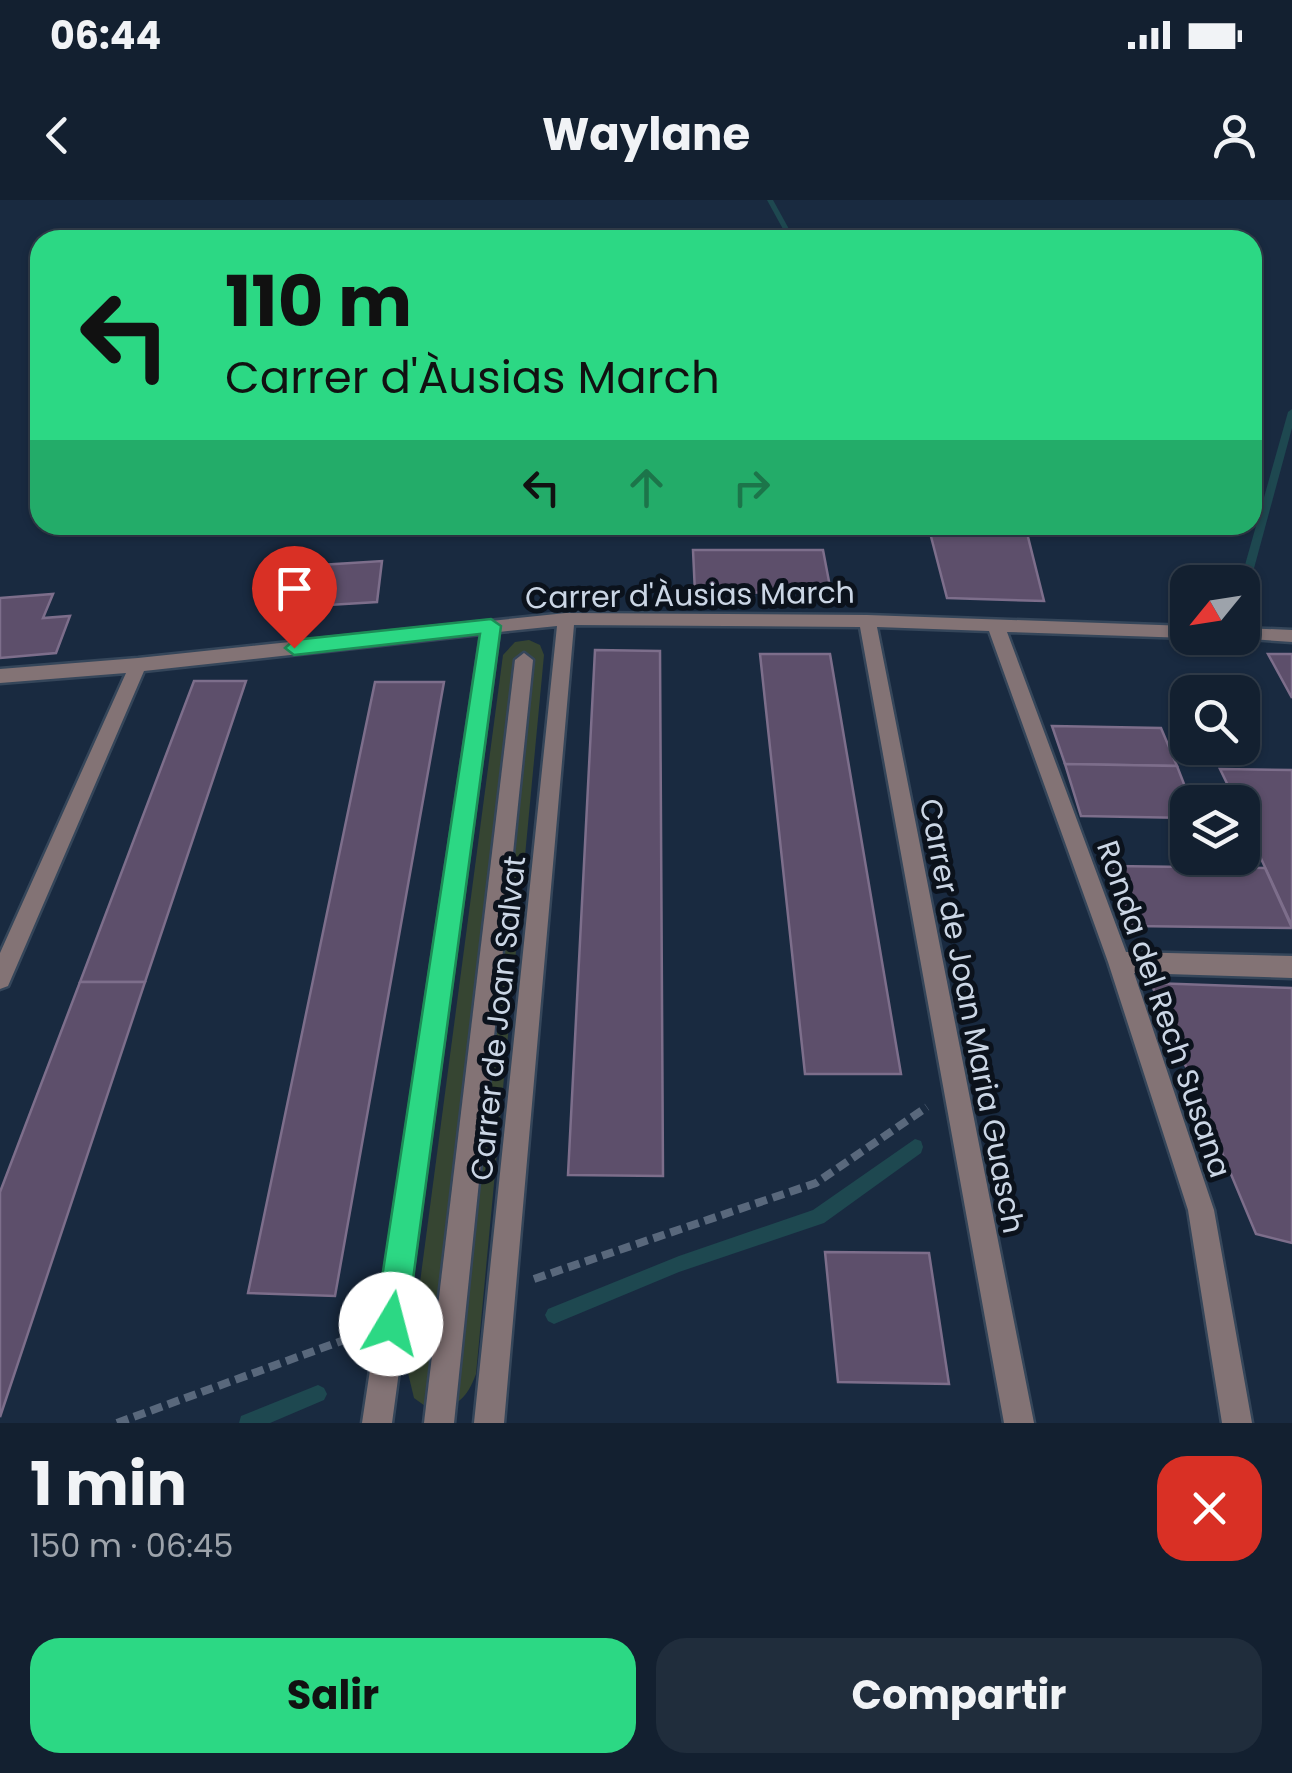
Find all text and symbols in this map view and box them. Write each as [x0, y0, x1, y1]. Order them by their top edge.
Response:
text: 06:44 [50, 9, 161, 62]
text: Waylane [542, 103, 750, 166]
icon: back [30, 108, 85, 163]
icon: person [1207, 108, 1262, 163]
text: 110 m [225, 252, 412, 351]
icon: left [60, 270, 190, 400]
text: Carrer d'Àusias March [225, 346, 720, 409]
icon: left [514, 460, 569, 515]
icon: ahead [619, 460, 674, 515]
icon: right [724, 460, 779, 515]
pin [252, 546, 337, 649]
icon: arrive [267, 561, 322, 616]
north arrow [1170, 565, 1260, 655]
map controls [1170, 565, 1260, 875]
street label: Carrer d'Àusias March [525, 571, 855, 619]
button: search [1170, 675, 1260, 765]
button: layers [1170, 785, 1260, 875]
street label: Carrer de Joan Maria Guasch [909, 795, 1035, 1237]
street label: Ronda del Rech Susana [1086, 835, 1242, 1183]
street label: Carrer de Joan Salvat [460, 853, 536, 1183]
position arrow [339, 1272, 443, 1376]
text: 1 min [30, 1442, 187, 1526]
button: close [1157, 1456, 1262, 1561]
text: 150 m · 06:45 [30, 1523, 233, 1568]
button: Salir [30, 1638, 636, 1753]
button: Compartir [656, 1638, 1262, 1753]

